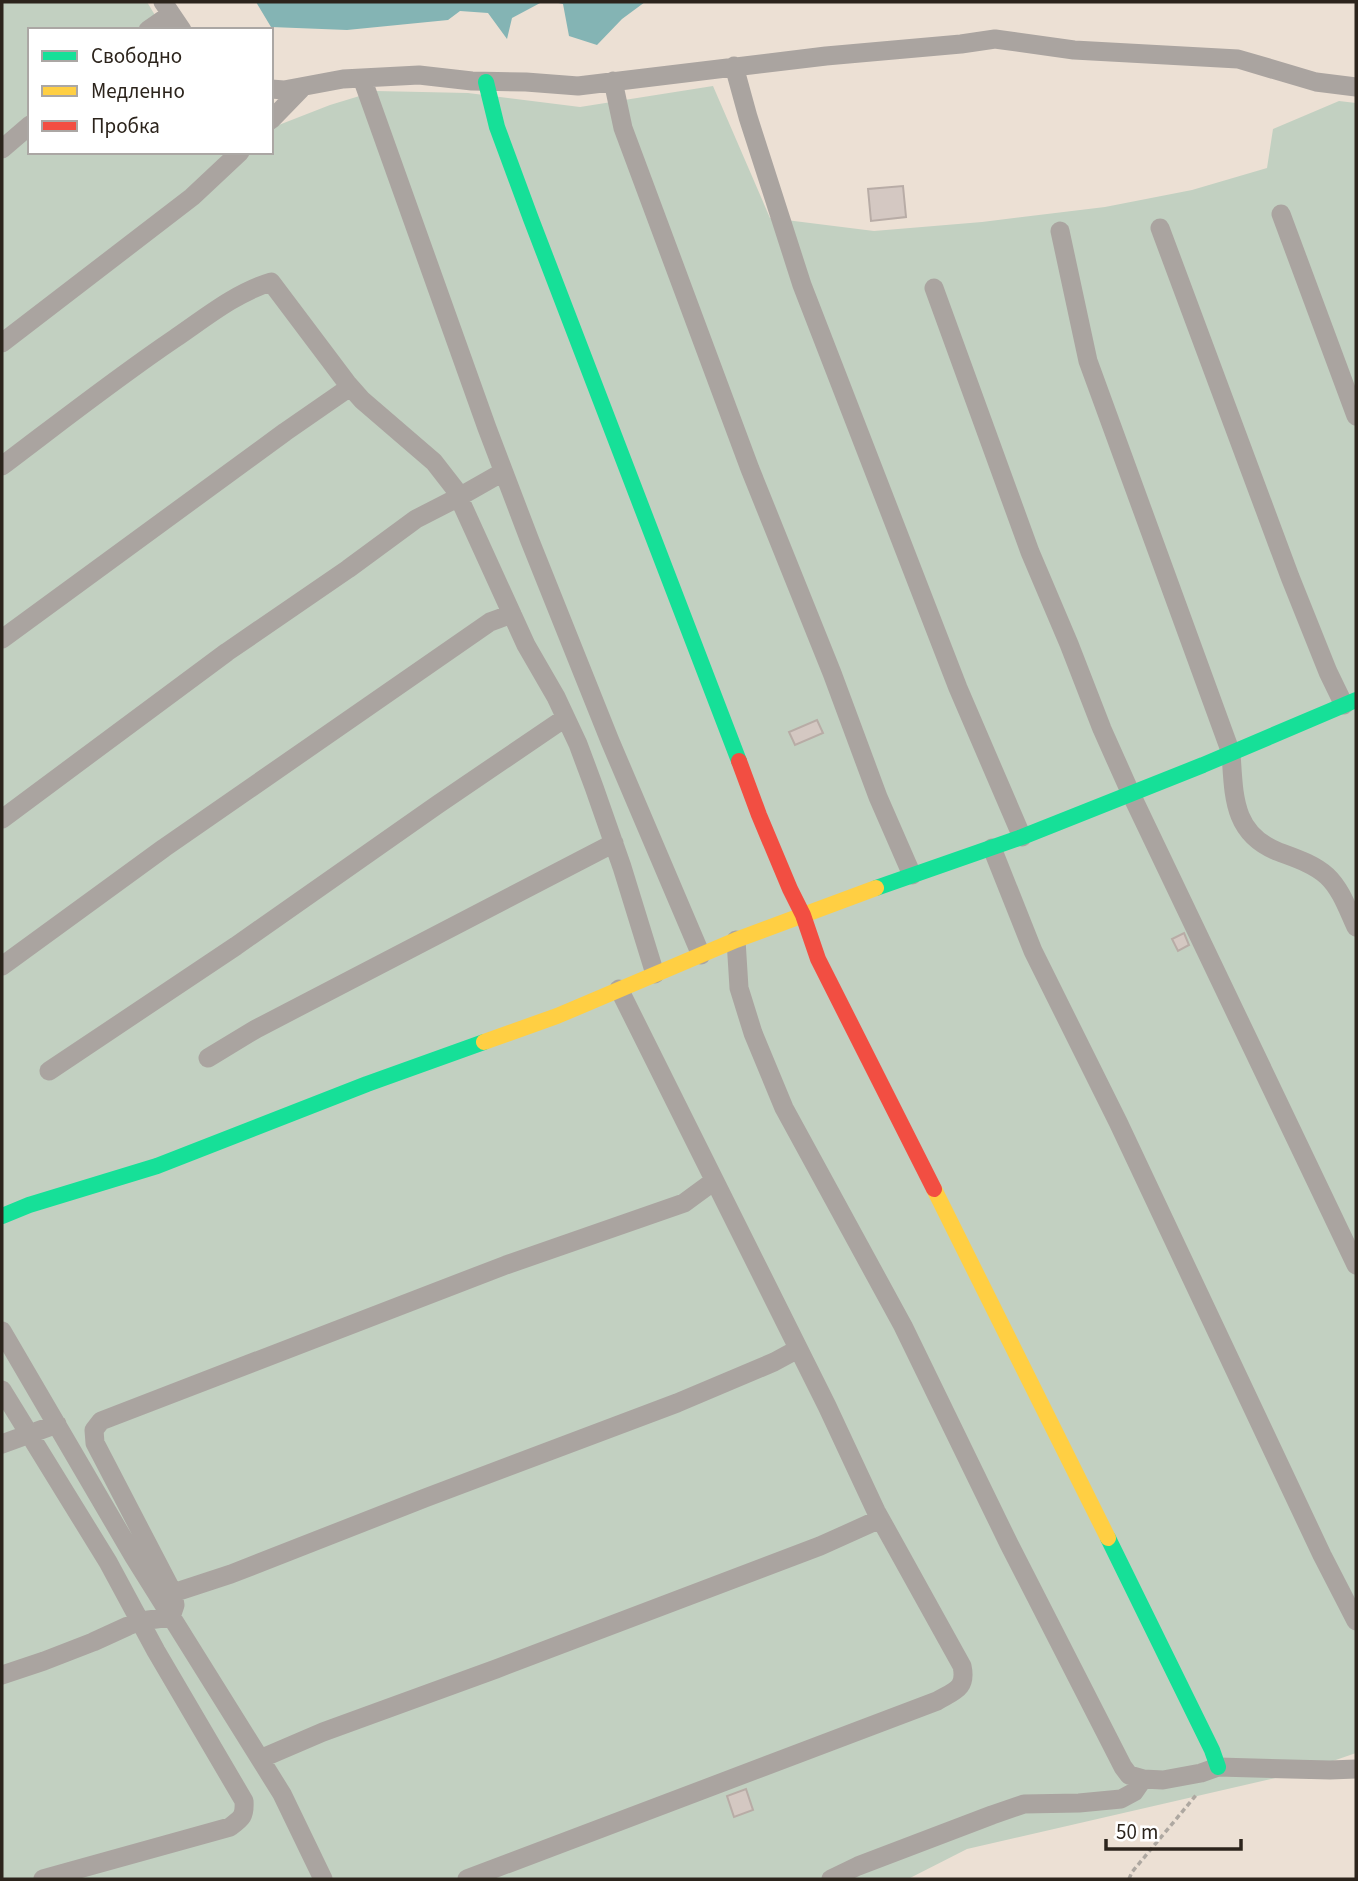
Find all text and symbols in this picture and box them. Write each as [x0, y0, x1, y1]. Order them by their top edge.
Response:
legend [28, 28, 273, 154]
text: Свободно [91, 41, 182, 71]
text: Медленно [91, 76, 185, 106]
text: Пробка [91, 111, 160, 141]
scale bar [1106, 1808, 1241, 1852]
text: 50 m [1116, 1817, 1158, 1847]

